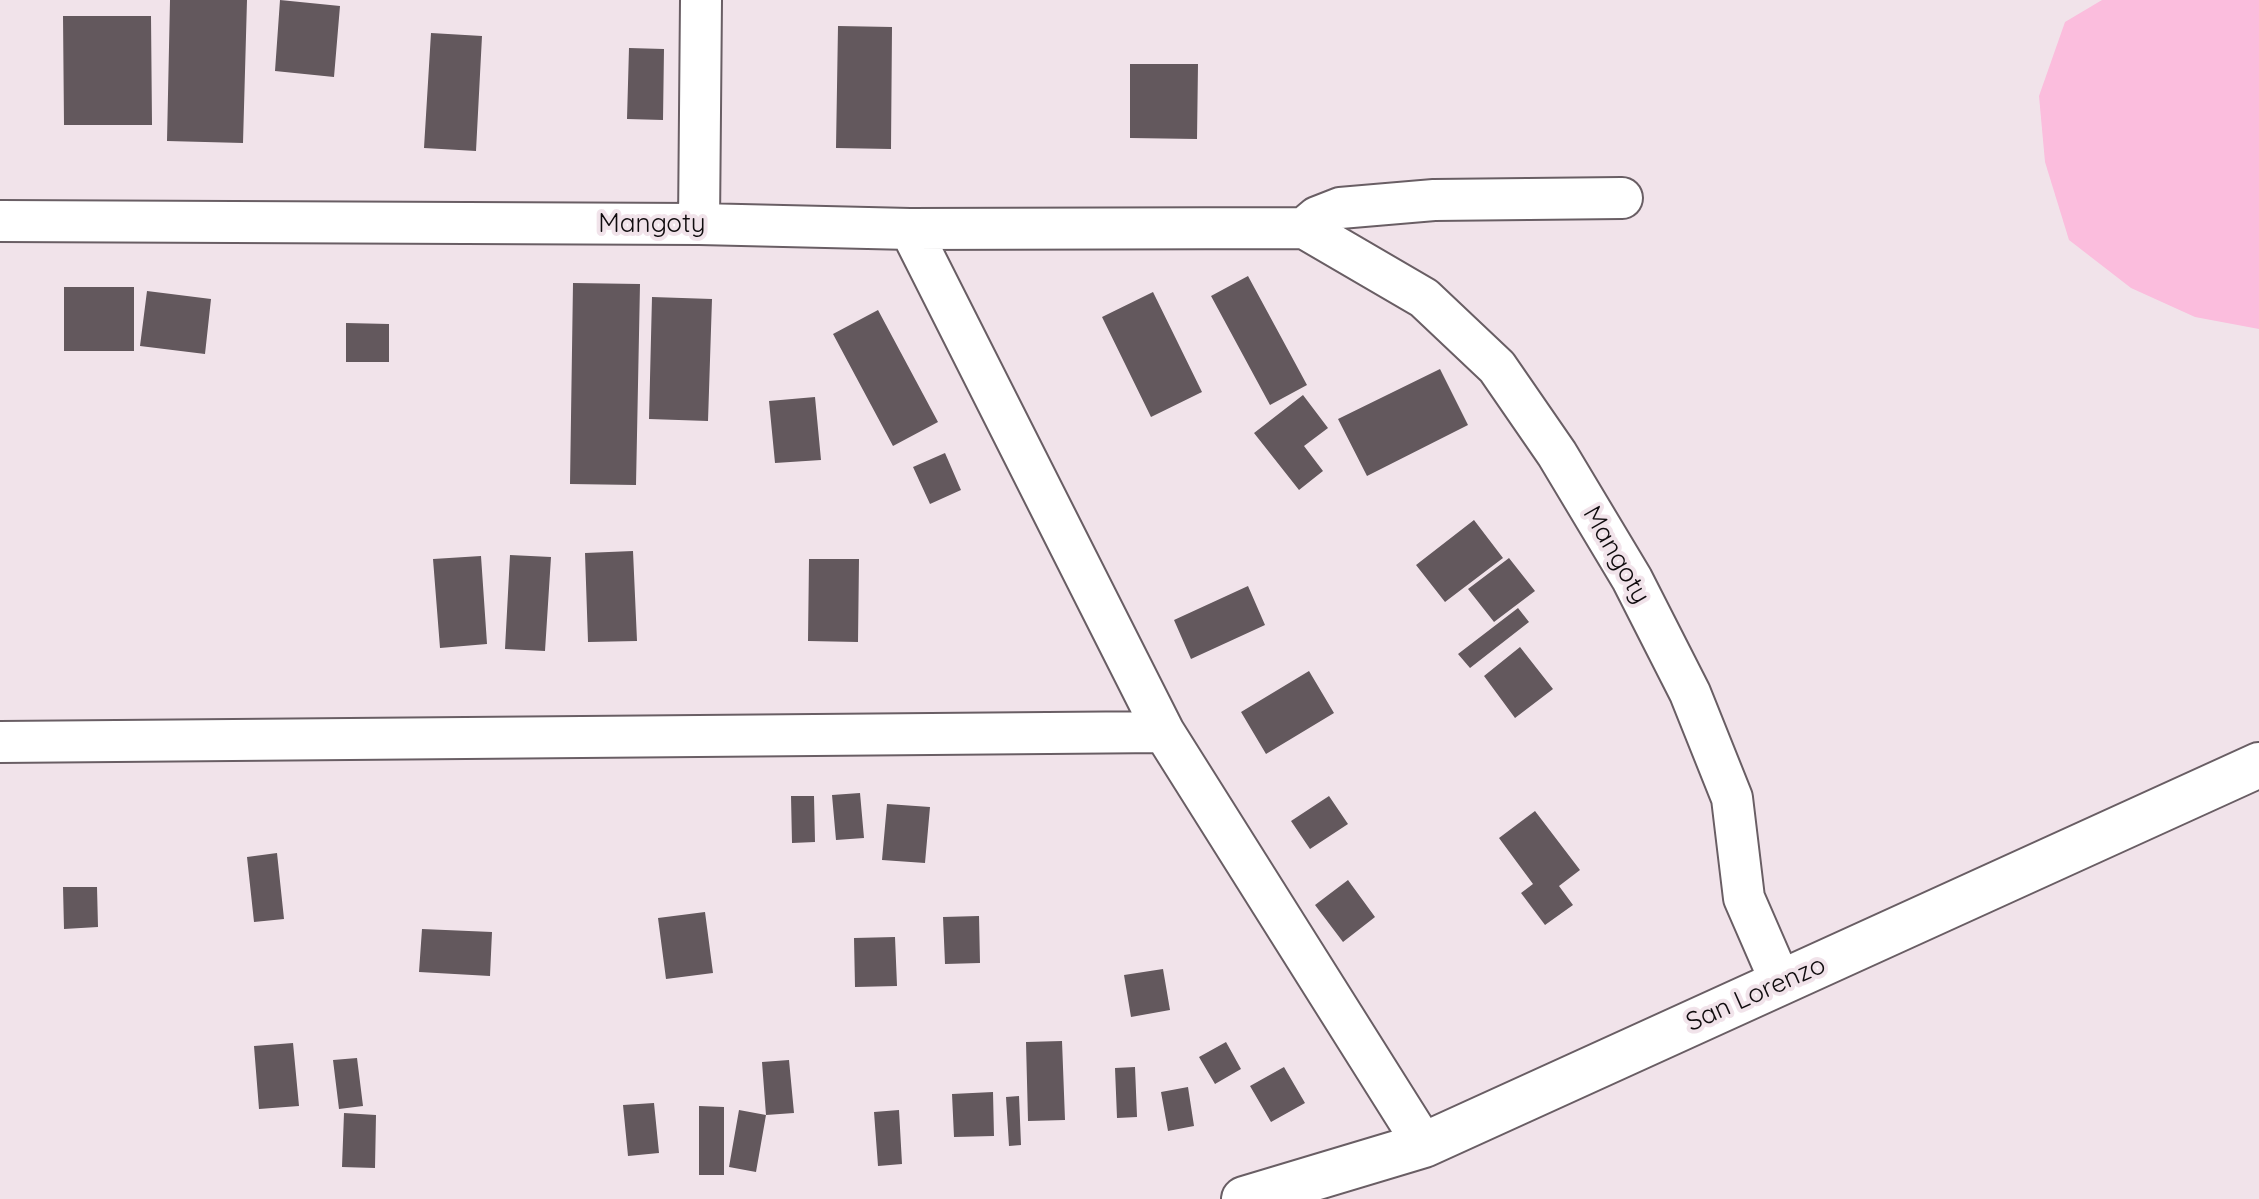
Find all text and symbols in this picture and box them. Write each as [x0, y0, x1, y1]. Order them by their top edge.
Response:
street label: Mangoty [598, 208, 706, 240]
street label: Mangoty [1576, 501, 1656, 609]
street label: San Lorenzo [1682, 949, 1830, 1039]

